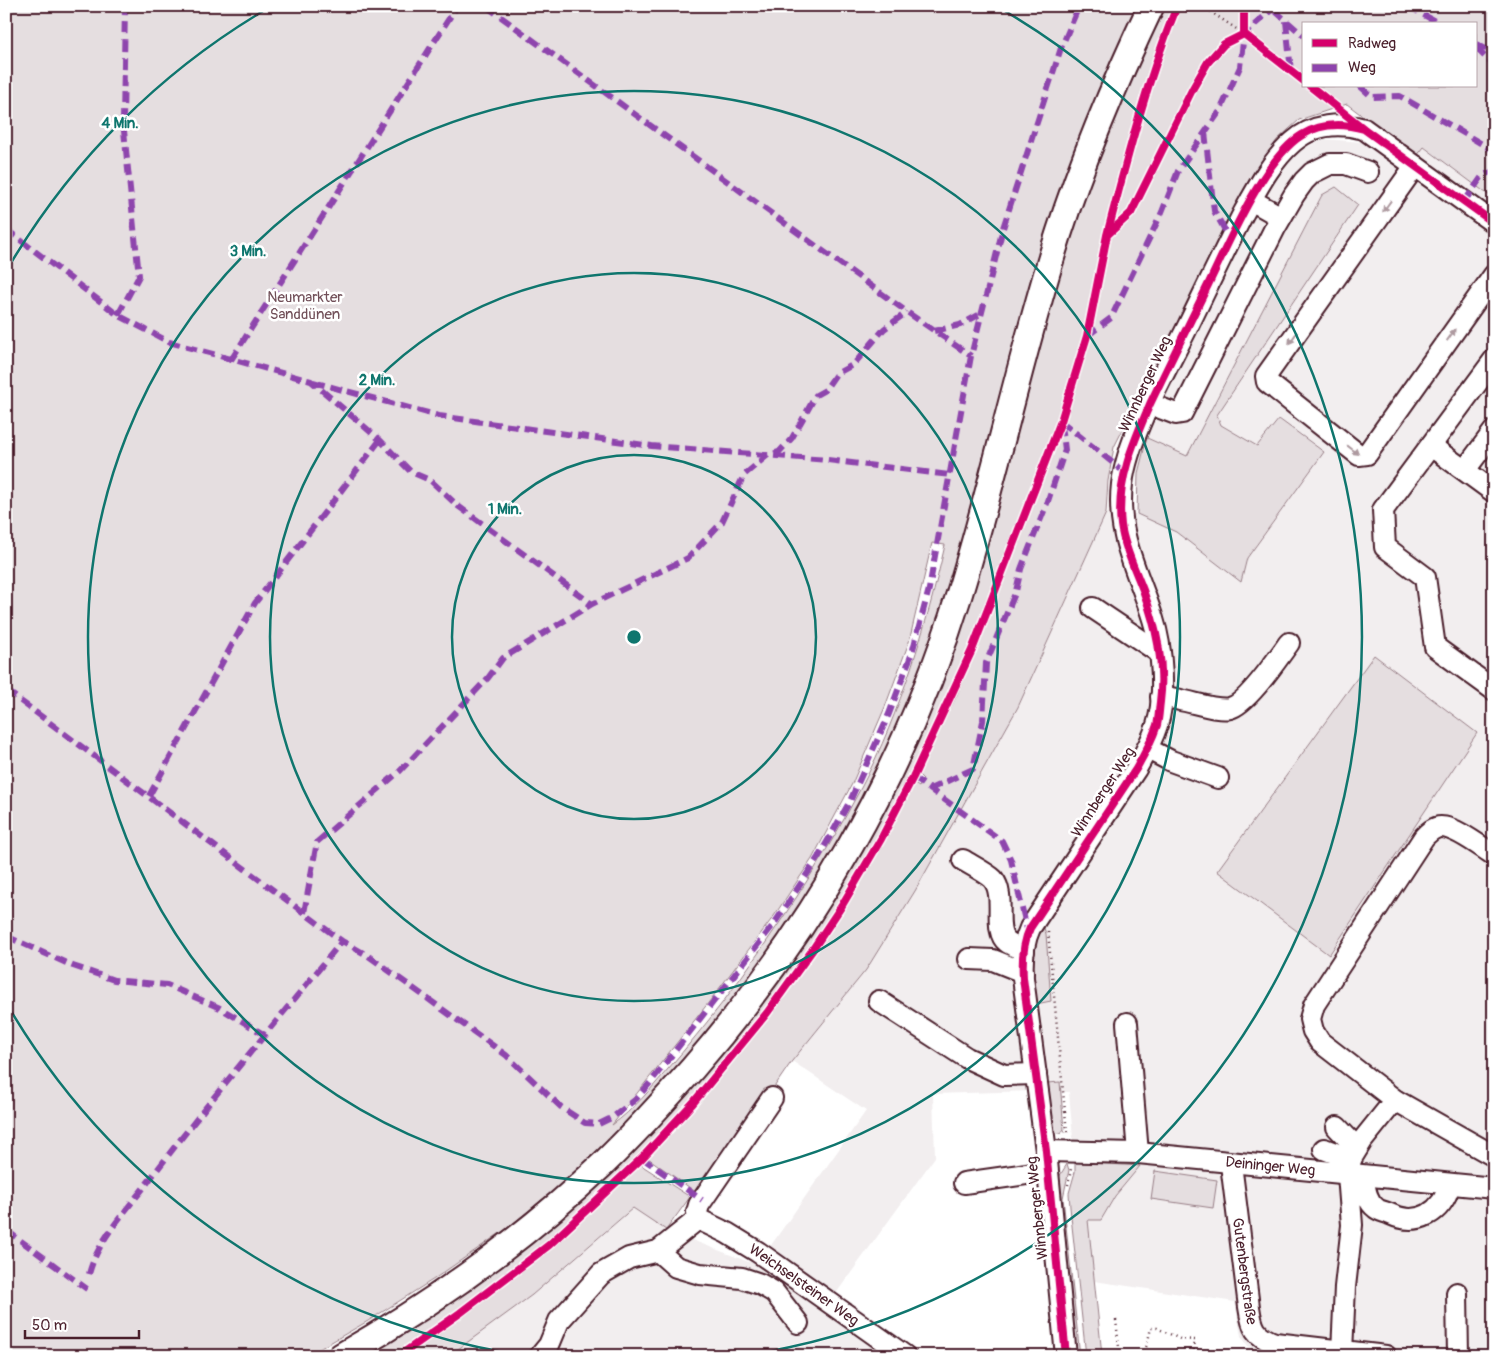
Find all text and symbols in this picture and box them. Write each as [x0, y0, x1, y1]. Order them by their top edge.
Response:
legend [1302, 22, 1478, 88]
text: Radweg [1348, 34, 1396, 53]
text: Weg [1348, 58, 1376, 77]
text: 4 Min. [101, 114, 139, 133]
one-way arrow [1382, 199, 1392, 213]
text: 3 Min. [230, 242, 266, 261]
park label: Neumarkter Sanddünen [267, 288, 343, 324]
one-way arrow [1446, 328, 1456, 342]
one-way arrow [1288, 332, 1298, 345]
street label: Winnberger Weg [1115, 333, 1176, 435]
text: 2 Min. [359, 371, 395, 390]
one-way arrow [1346, 445, 1360, 455]
text: 1 Min. [488, 500, 522, 519]
centre of rings [625, 628, 643, 646]
street label: Winnberger Weg [1067, 744, 1140, 841]
street label: Deininger Weg [1224, 1153, 1316, 1180]
street label: Winnberger Weg [1023, 1155, 1052, 1261]
street label: Gutenbergstraße [1228, 1217, 1261, 1327]
street label: Weichselsteiner Weg [745, 1240, 862, 1330]
scale bar [25, 1307, 139, 1339]
text: 50 m [32, 1316, 67, 1335]

